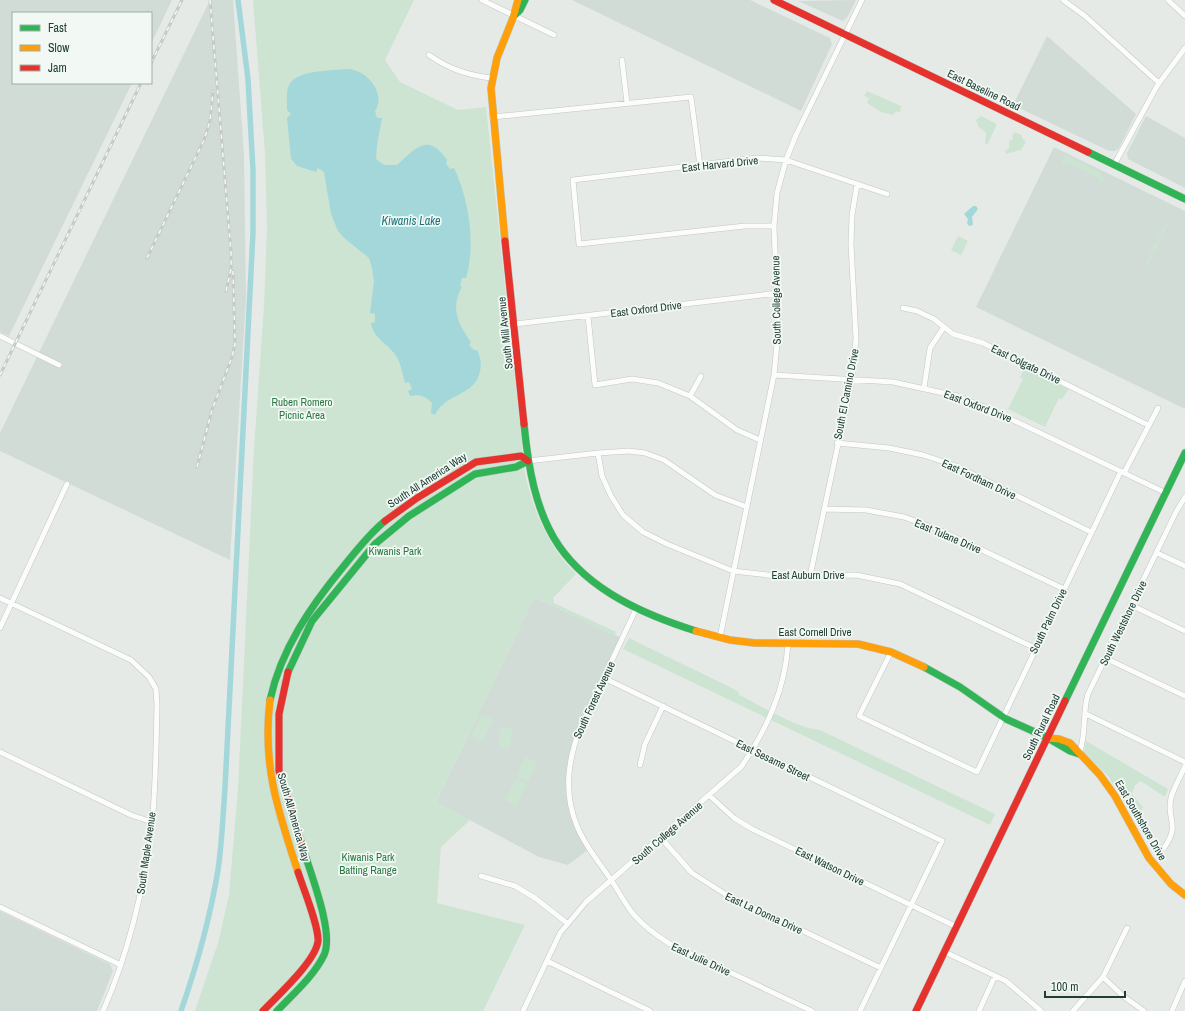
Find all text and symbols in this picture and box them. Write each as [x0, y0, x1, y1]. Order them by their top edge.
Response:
legend [12, 12, 152, 84]
text: Fast [48, 20, 67, 36]
text: Slow [48, 40, 70, 56]
text: Jam [48, 60, 67, 76]
street label: East Baseline Road [945, 66, 1023, 114]
street label: East Harvard Drive [681, 153, 759, 175]
water label: Kiwanis Lake [381, 213, 441, 229]
street label: South College Avenue [768, 255, 784, 345]
street label: South Mill Avenue [494, 296, 516, 370]
street label: East Oxford Drive [610, 298, 682, 320]
street label: East Colgate Drive [989, 341, 1063, 387]
street label: South El Camino Drive [830, 347, 862, 441]
street label: East Oxford Drive [942, 387, 1014, 425]
park label: Ruben Romero Picnic Area [271, 395, 333, 422]
street label: South All America Way [385, 449, 470, 511]
street label: East Fordham Drive [940, 456, 1018, 502]
street label: East Tulane Drive [912, 516, 984, 556]
park label: Kiwanis Park [368, 544, 422, 558]
street label: East Auburn Drive [771, 568, 845, 582]
street label: South Westshore Drive [1096, 578, 1150, 668]
street label: South Palm Drive [1026, 586, 1070, 656]
street label: East Cornell Drive [778, 625, 852, 639]
street label: South Forest Avenue [570, 659, 618, 741]
street label: South Rural Road [1019, 692, 1063, 762]
street label: East Sesame Street [734, 736, 813, 784]
street label: South All America Way [275, 771, 313, 863]
street label: East Southshore Drive [1112, 777, 1170, 863]
street label: South College Avenue [629, 798, 705, 868]
street label: South Maple Avenue [133, 811, 159, 895]
street label: East Watson Drive [793, 843, 867, 889]
park label: Kiwanis Park Batting Range [339, 850, 397, 877]
street label: East La Donna Drive [723, 889, 805, 937]
street label: East Julie Drive [669, 939, 733, 979]
scale bar [1045, 973, 1125, 999]
text: 100 m [1051, 979, 1078, 995]

